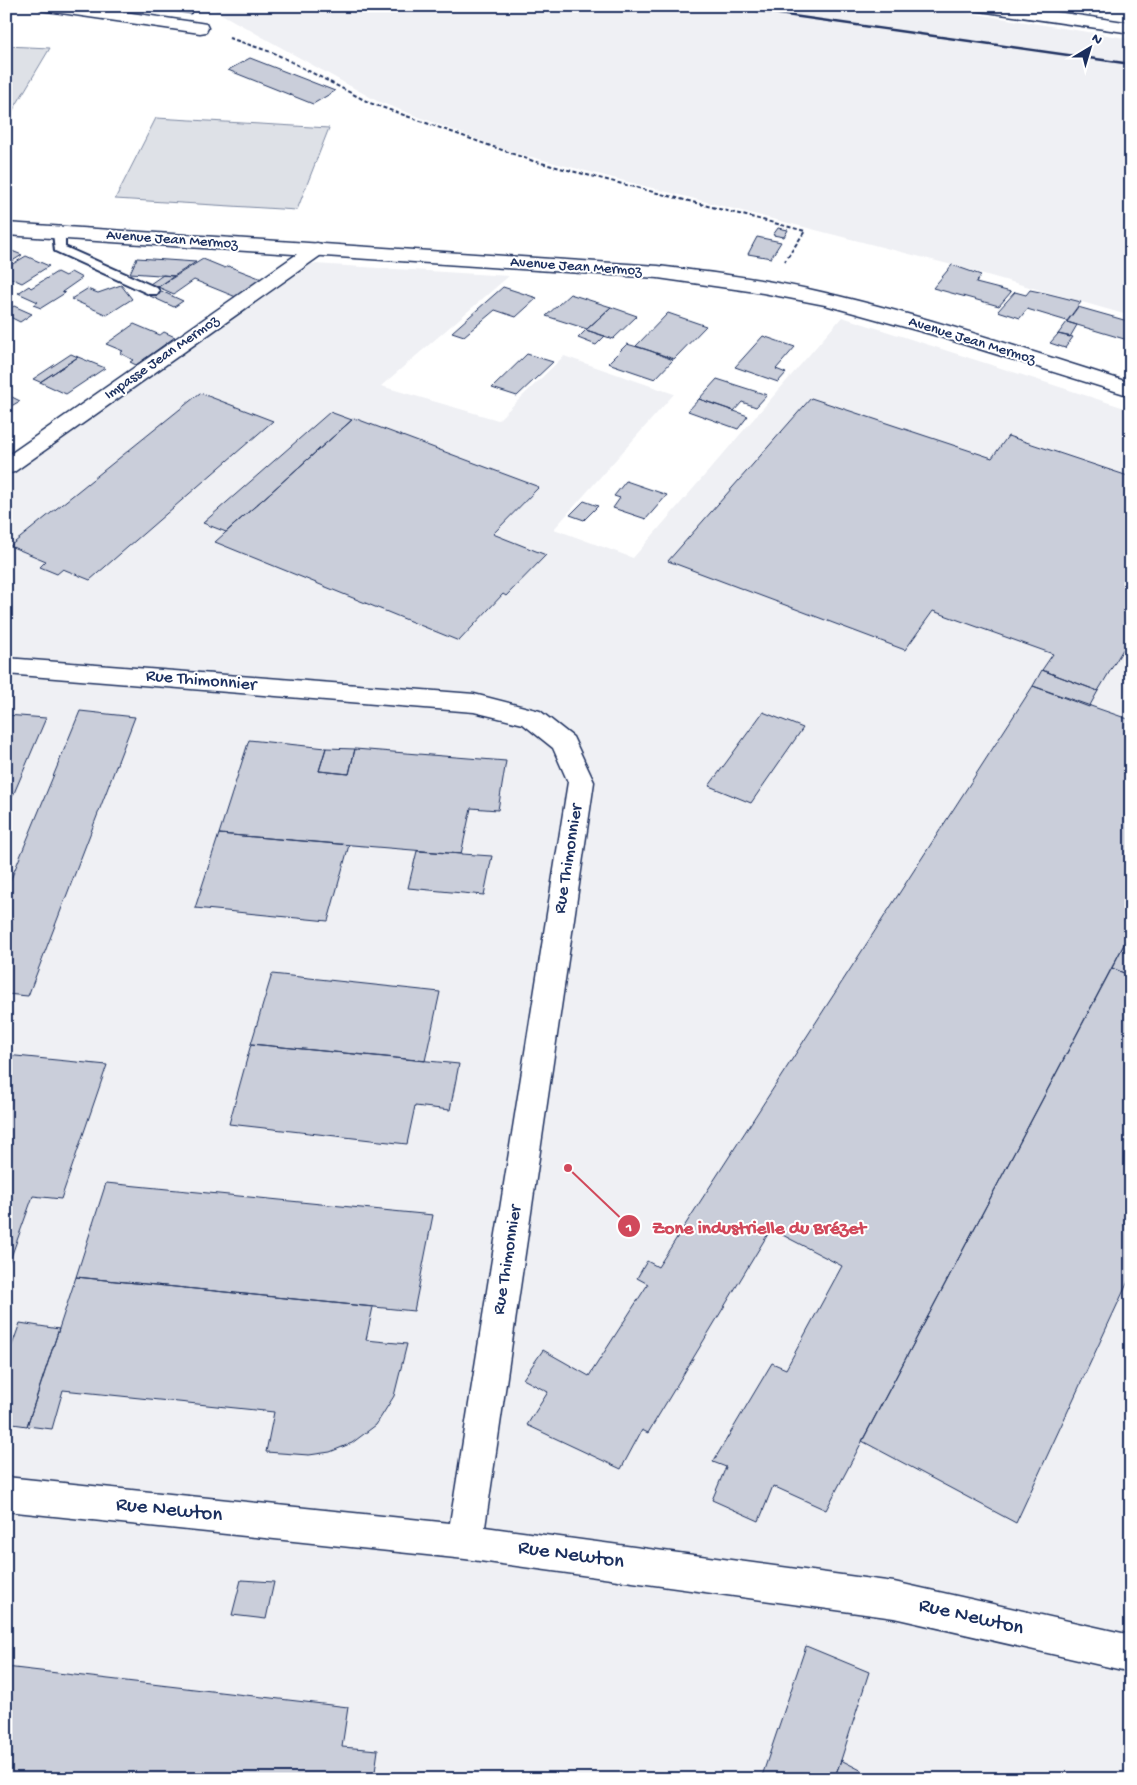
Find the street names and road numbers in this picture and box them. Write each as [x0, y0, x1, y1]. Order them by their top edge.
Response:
street label: Avenue Jean Mermoz [106, 226, 239, 254]
street label: Avenue Jean Mermoz [510, 253, 643, 281]
street label: Impasse Jean Mermoz [101, 312, 223, 404]
street label: Avenue Jean Mermoz [906, 313, 1038, 369]
street label: Rue Thimonnier [145, 666, 259, 696]
street label: Rue Thimonnier [550, 801, 588, 915]
street label: Rue Thimonnier [489, 1202, 527, 1316]
street label: Rue Newton [115, 1493, 223, 1529]
street label: Rue Newton [516, 1536, 626, 1576]
street label: Rue Newton [916, 1594, 1026, 1642]

